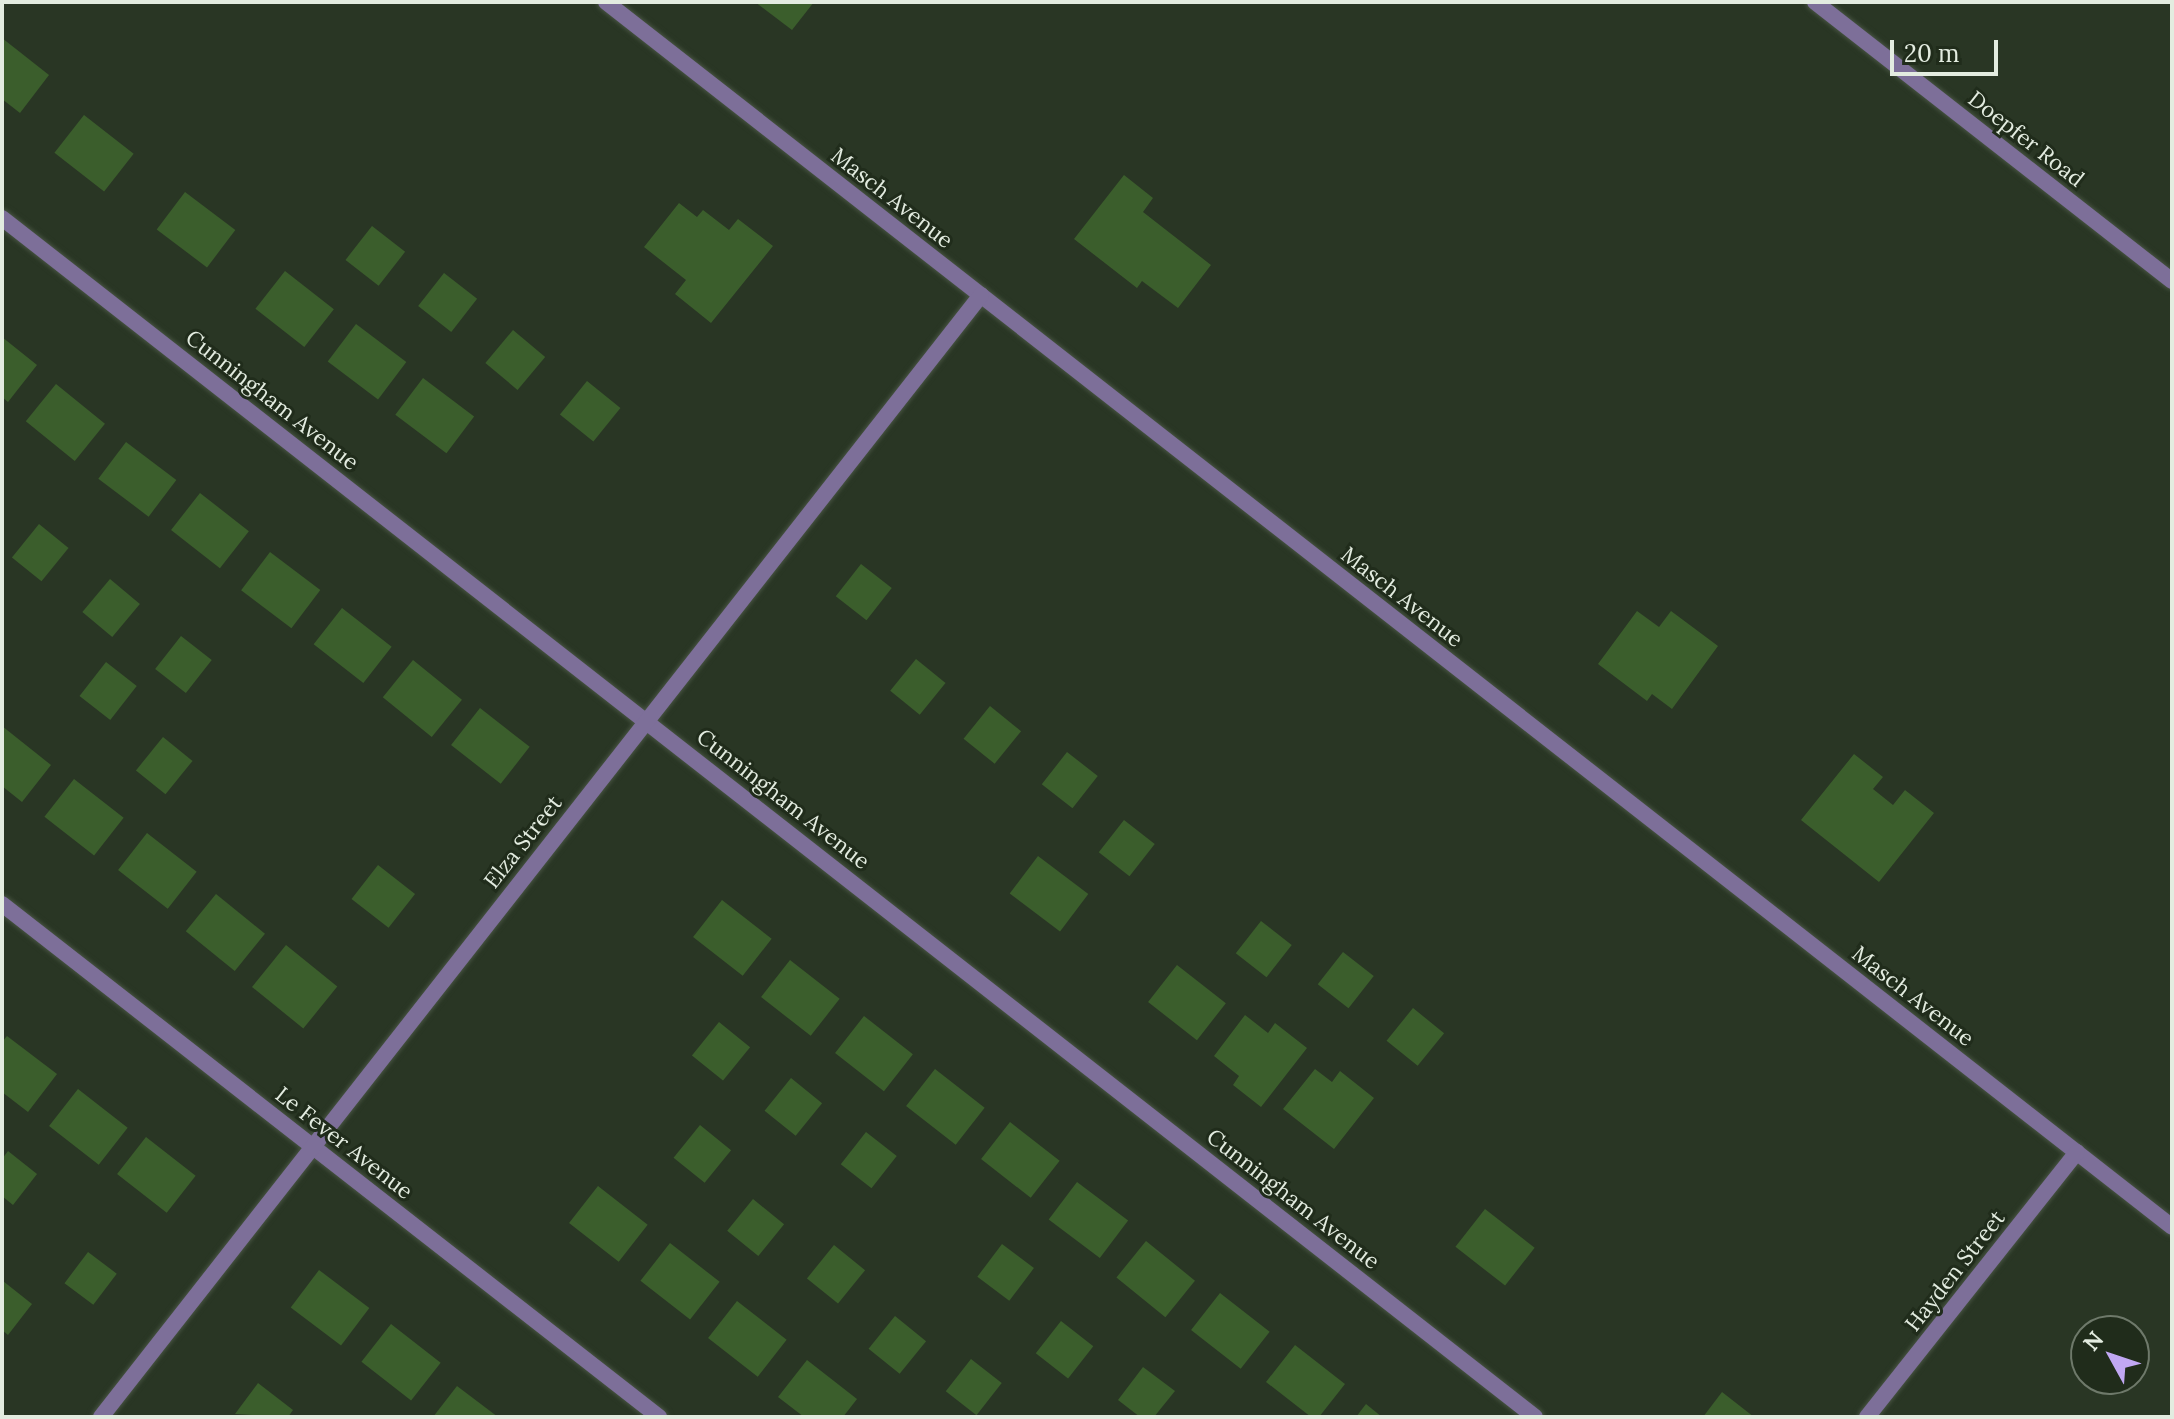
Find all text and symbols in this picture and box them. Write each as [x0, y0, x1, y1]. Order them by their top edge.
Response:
scale bar [1894, 24, 2002, 74]
text: 20 m [1904, 38, 1960, 69]
street label: Doepfer Road [1963, 86, 2089, 192]
street label: Masch Avenue [826, 142, 958, 254]
street label: Cunningham Avenue [180, 324, 364, 476]
street label: Masch Avenue [1336, 541, 1468, 653]
street label: Cunningham Avenue [691, 723, 875, 875]
street label: Elza Street [479, 790, 567, 894]
street label: Masch Avenue [1847, 940, 1979, 1052]
street label: Le Fever Avenue [270, 1081, 418, 1205]
street label: Cunningham Avenue [1201, 1123, 1385, 1275]
street label: Hayden Street [1900, 1205, 2010, 1337]
north arrow [2070, 1315, 2150, 1395]
text: N [2077, 1325, 2109, 1356]

